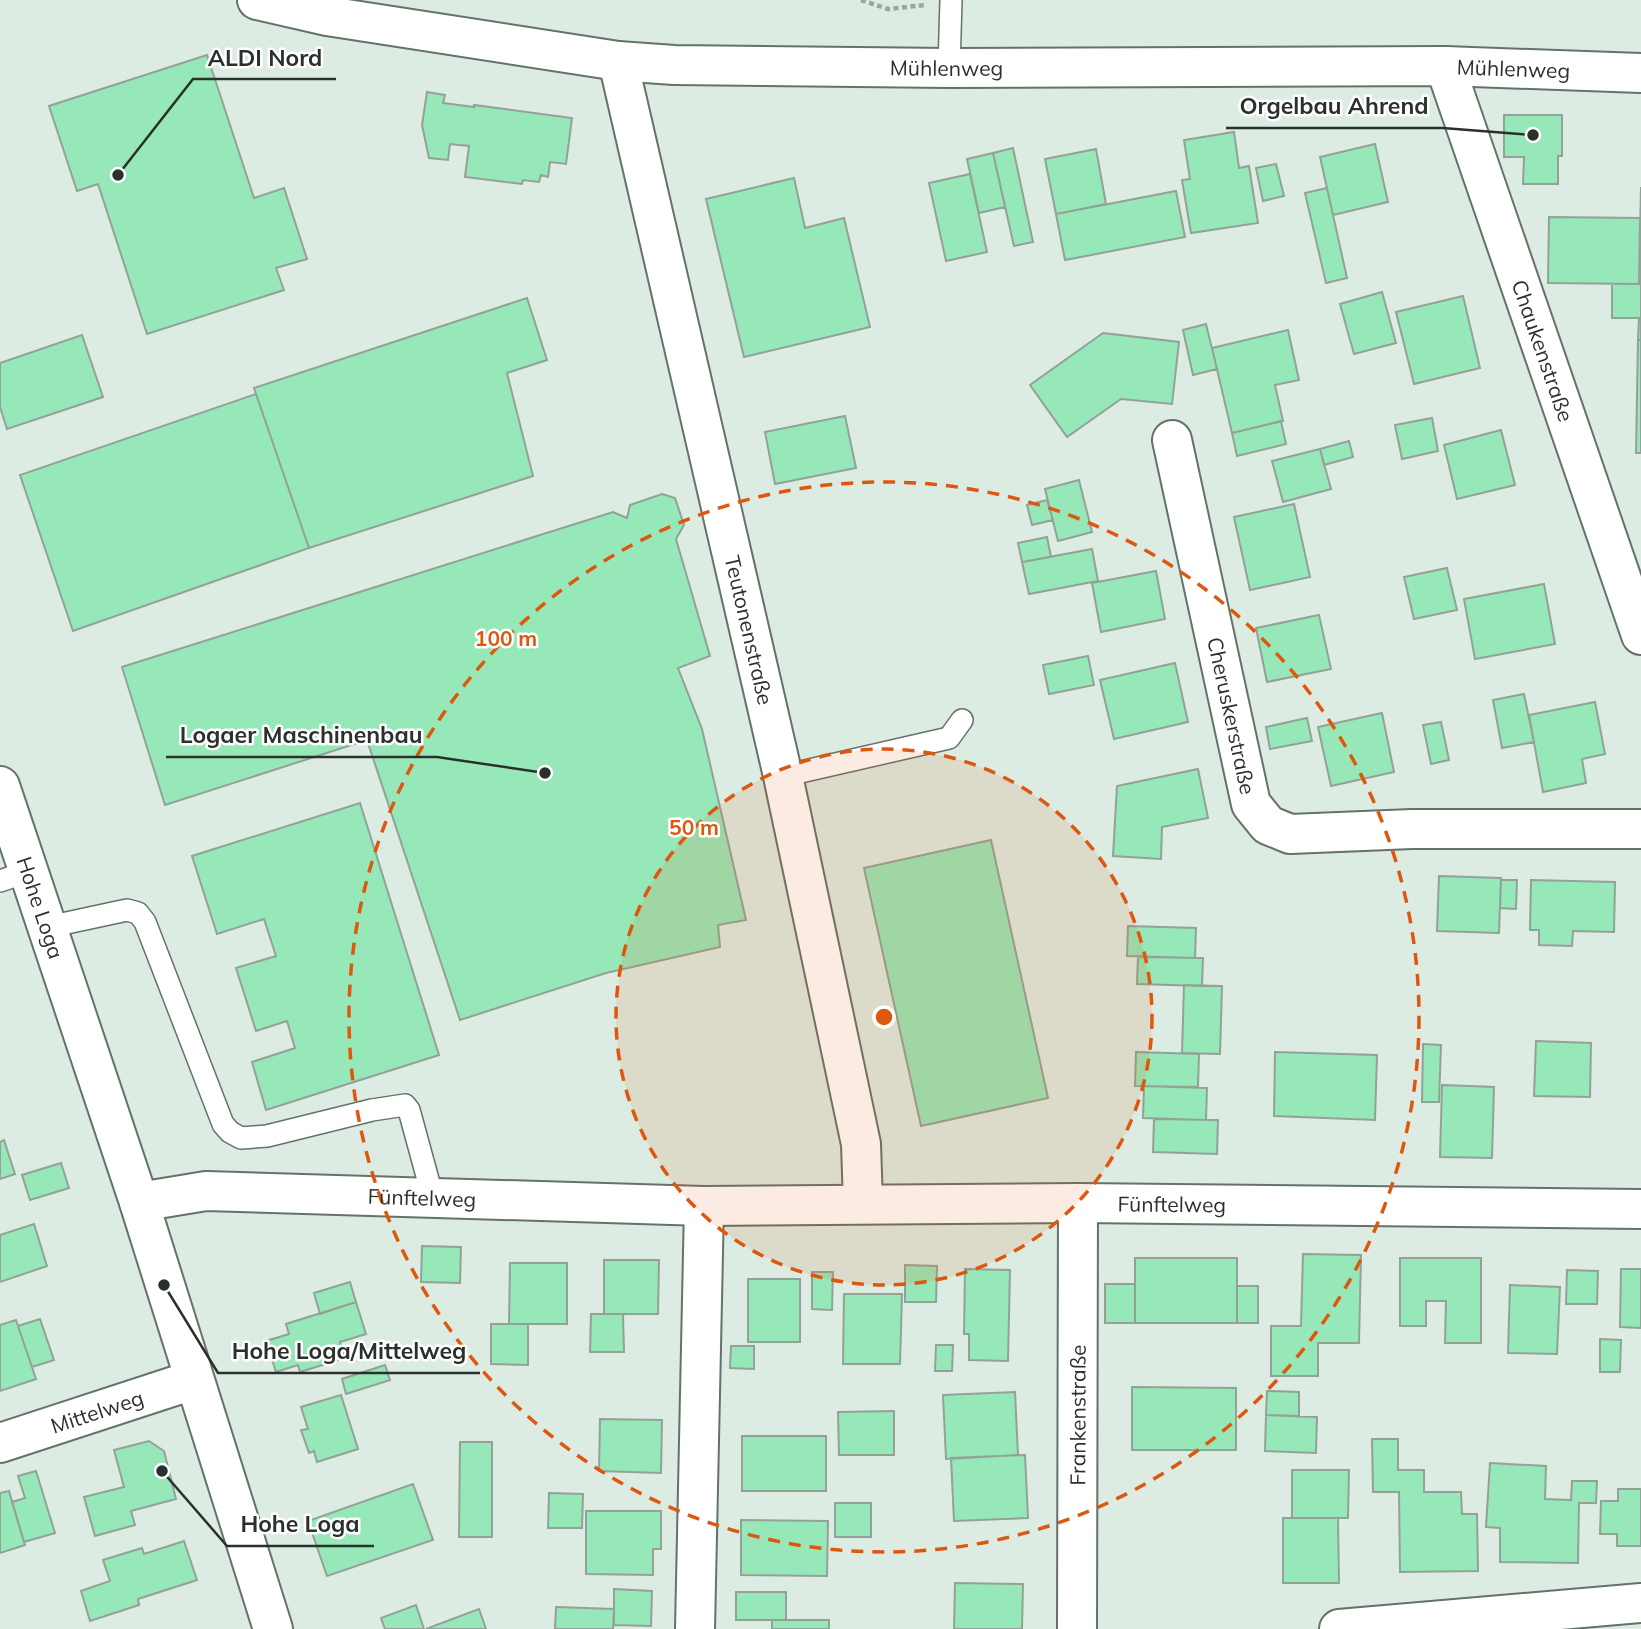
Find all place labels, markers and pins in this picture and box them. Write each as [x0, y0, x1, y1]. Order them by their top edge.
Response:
callout: ALDI Nord [193, 35, 336, 79]
callout: Orgelbau Ahrend [1226, 84, 1443, 128]
callout: Logaer Maschinenbau [166, 713, 437, 757]
centre of rings [872, 1005, 896, 1029]
callout: Hohe Loga/Mittelweg [218, 1329, 480, 1373]
callout: Hohe Loga [227, 1502, 374, 1546]

